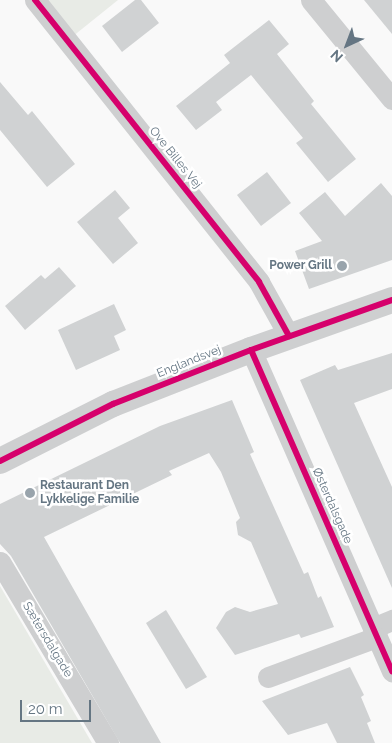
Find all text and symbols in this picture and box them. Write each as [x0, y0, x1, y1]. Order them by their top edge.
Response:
north arrow [322, 20, 372, 70]
text: N [327, 46, 346, 65]
street label: Ove Billes Vej [146, 124, 204, 192]
place label: Power Grill [269, 259, 332, 273]
marker: Power Grill [336, 260, 348, 272]
street label: Englandsvej [155, 343, 223, 381]
street label: Østerdalsgade [309, 466, 355, 546]
place label: Restaurant Den Lykkelige Familie [40, 479, 139, 507]
marker: Restaurant Den Lykkelige Familie [24, 487, 36, 499]
street label: Sætersdalgade [19, 600, 75, 680]
scale bar [22, 690, 94, 722]
text: 20 m [28, 700, 63, 718]

